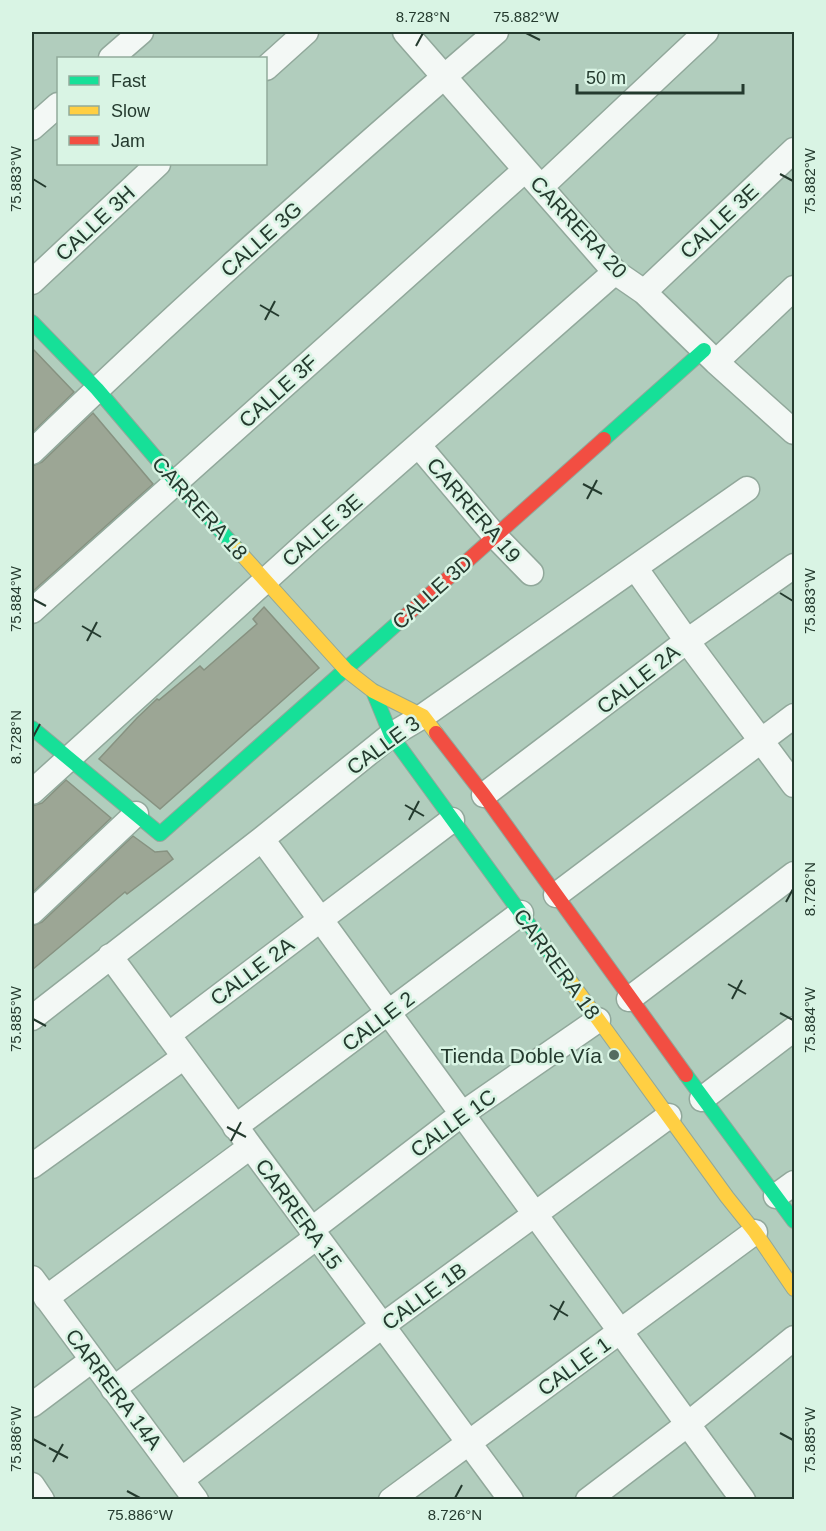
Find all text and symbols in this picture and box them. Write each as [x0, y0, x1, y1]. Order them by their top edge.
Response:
text: 8.728°N [396, 8, 450, 25]
text: 75.882°W [493, 8, 560, 25]
legend [57, 57, 267, 165]
scale bar [577, 57, 744, 95]
text: 50 m [586, 68, 626, 88]
text: Fast [111, 71, 146, 91]
text: Slow [111, 101, 151, 121]
text: Jam [111, 131, 145, 151]
text: 75.883°W [7, 145, 24, 212]
text: 75.882°W [801, 147, 818, 214]
street label: CARRERA 20 [526, 171, 632, 283]
street label: CALLE 3E [675, 179, 763, 263]
street label: CALLE 3H [51, 181, 139, 265]
street label: CALLE 3G [216, 197, 306, 281]
street label: CALLE 3F [234, 350, 322, 432]
street label: CARRERA 18 [148, 452, 252, 564]
street label: CARRERA 19 [422, 453, 526, 567]
street label: CALLE 3E [277, 489, 367, 571]
street label: CALLE 3D [387, 550, 477, 634]
text: 75.884°W [7, 565, 24, 632]
text: 75.883°W [801, 567, 818, 634]
street label: CALLE 2A [592, 640, 684, 718]
text: 8.728°N [7, 710, 24, 764]
street label: CALLE 3 [342, 711, 424, 779]
text: 8.726°N [801, 862, 818, 916]
street label: CARRERA 18 [509, 904, 605, 1024]
street label: CALLE 2A [206, 932, 298, 1010]
text: 75.885°W [7, 985, 24, 1052]
text: 75.884°W [801, 986, 818, 1053]
street label: CALLE 2 [338, 987, 418, 1055]
place label: Tienda Doble Vía [441, 1044, 602, 1067]
marker: Tienda Doble Vía [607, 1048, 621, 1062]
street label: CALLE 1C [406, 1085, 500, 1161]
street label: CARRERA 15 [251, 1154, 347, 1274]
street label: CALLE 1B [378, 1258, 470, 1334]
street label: CARRERA 14A [61, 1324, 167, 1454]
street label: CALLE 1 [533, 1332, 615, 1400]
text: 75.886°W [7, 1405, 24, 1472]
text: 75.885°W [801, 1406, 818, 1473]
text: 75.886°W [107, 1506, 174, 1523]
text: 8.726°N [428, 1506, 482, 1523]

